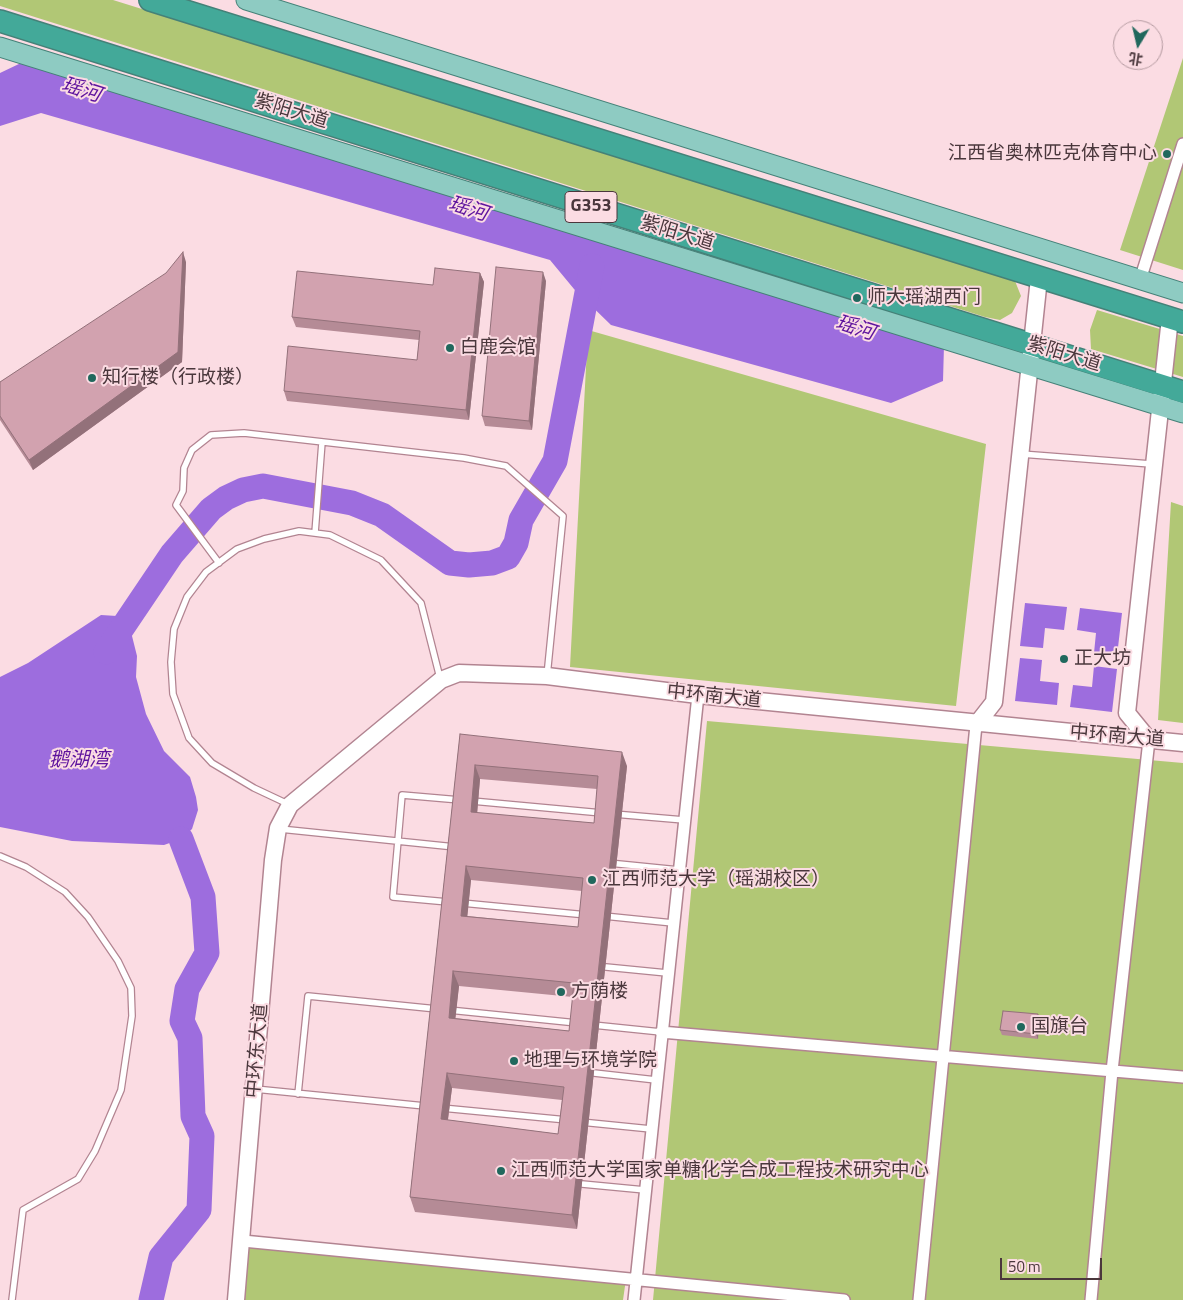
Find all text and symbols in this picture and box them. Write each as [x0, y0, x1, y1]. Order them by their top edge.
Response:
north arrow [1113, 20, 1163, 70]
text: 北 [1127, 48, 1144, 71]
water label: 瑶河 [58, 74, 104, 108]
street label: 紫阳大道 [251, 90, 331, 134]
place label: 江西省奥林匹克体育中心 [948, 143, 1157, 165]
marker: 江西省奥林匹克体育中心 [1161, 148, 1173, 160]
road number: G353 [565, 192, 617, 222]
water label: 瑶河 [445, 193, 491, 227]
street label: 紫阳大道 [637, 212, 717, 256]
place label: 师大瑶湖西门 [867, 287, 981, 309]
marker: 师大瑶湖西门 [851, 292, 863, 304]
water label: 瑶河 [832, 312, 878, 346]
street label: 紫阳大道 [1024, 333, 1104, 377]
place label: 白鹿会馆 [460, 337, 536, 359]
marker: 白鹿会馆 [444, 342, 456, 354]
place label: 知行楼（行政楼） [102, 367, 254, 389]
marker: 知行楼（行政楼） [86, 372, 98, 384]
place label: 正大坊 [1074, 648, 1131, 670]
marker: 正大坊 [1058, 653, 1070, 665]
street label: 中环南大道 [666, 681, 762, 713]
street label: 中环南大道 [1069, 722, 1165, 752]
water label: 鹅湖湾 [49, 749, 109, 773]
place label: 江西师范大学（瑶湖校区） [602, 869, 830, 891]
marker: 江西师范大学（瑶湖校区） [586, 874, 598, 886]
place label: 方荫楼 [571, 981, 628, 1003]
marker: 方荫楼 [555, 986, 567, 998]
street label: 中环东大道 [243, 1003, 273, 1099]
place label: 国旗台 [1031, 1016, 1088, 1038]
marker: 国旗台 [1015, 1021, 1027, 1033]
place label: 地理与环境学院 [524, 1050, 657, 1072]
marker: 地理与环境学院 [508, 1055, 520, 1067]
place label: 江西师范大学国家单糖化学合成工程技术研究中心 [511, 1160, 929, 1182]
marker: 江西师范大学国家单糖化学合成工程技术研究中心 [495, 1165, 507, 1177]
scale bar [1003, 1248, 1106, 1280]
text: 50 m [1008, 1255, 1041, 1278]

